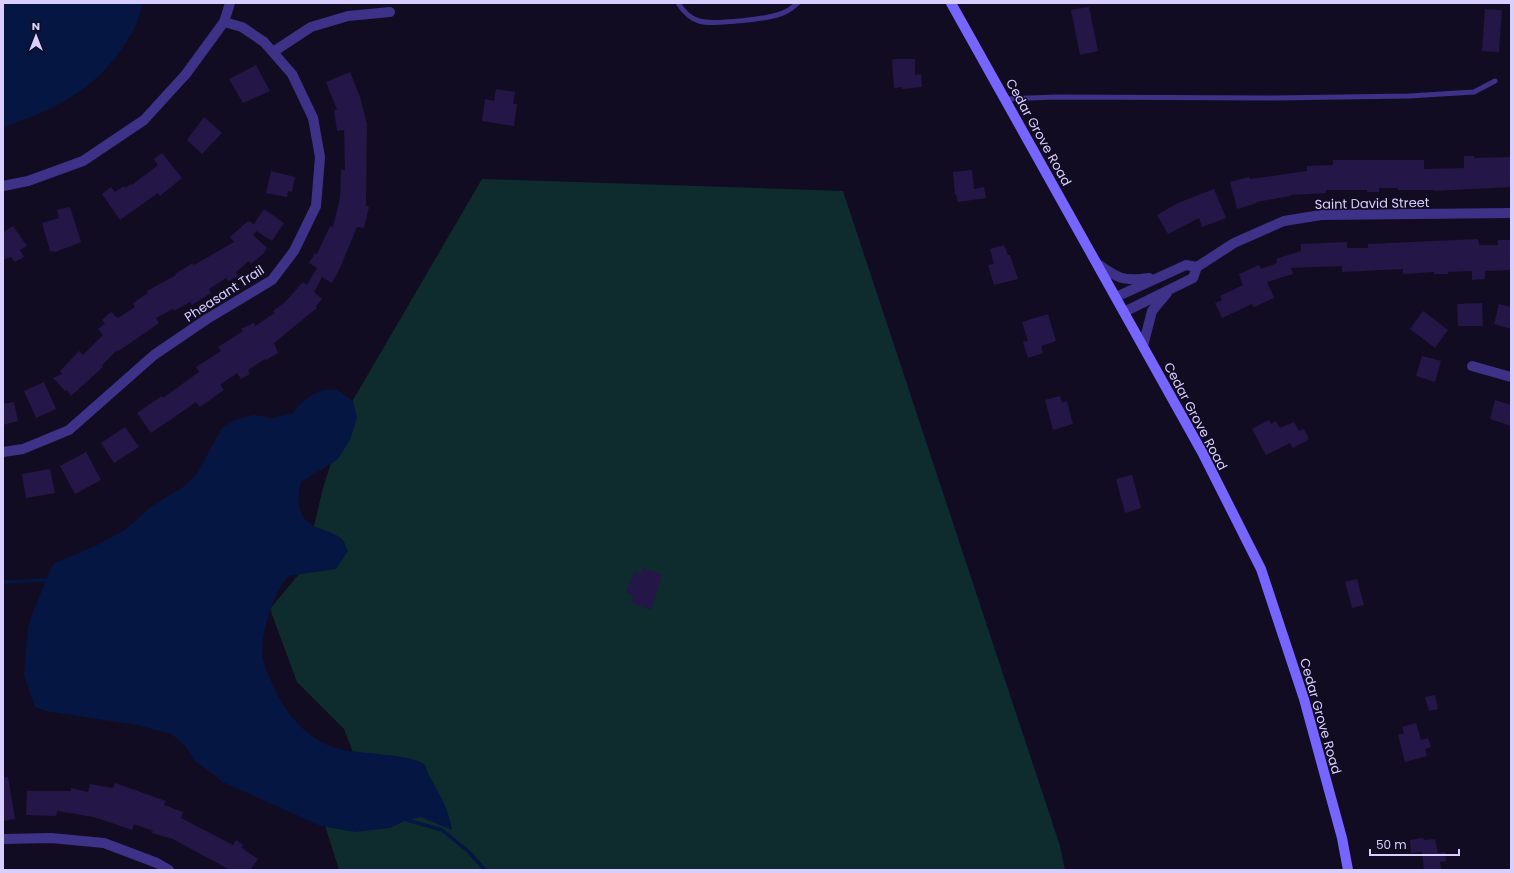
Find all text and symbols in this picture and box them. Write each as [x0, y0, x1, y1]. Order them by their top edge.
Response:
north arrow [16, 16, 56, 56]
text: N [32, 18, 40, 34]
street label: Cedar Grove Road [1001, 75, 1076, 189]
street label: Saint David Street [1314, 193, 1430, 214]
street label: Pheasant Trail [181, 260, 268, 326]
street label: Cedar Grove Road [1159, 359, 1232, 474]
street label: Cedar Grove Road [1295, 656, 1346, 776]
scale bar [1370, 831, 1459, 857]
text: 50 m [1376, 836, 1407, 853]

